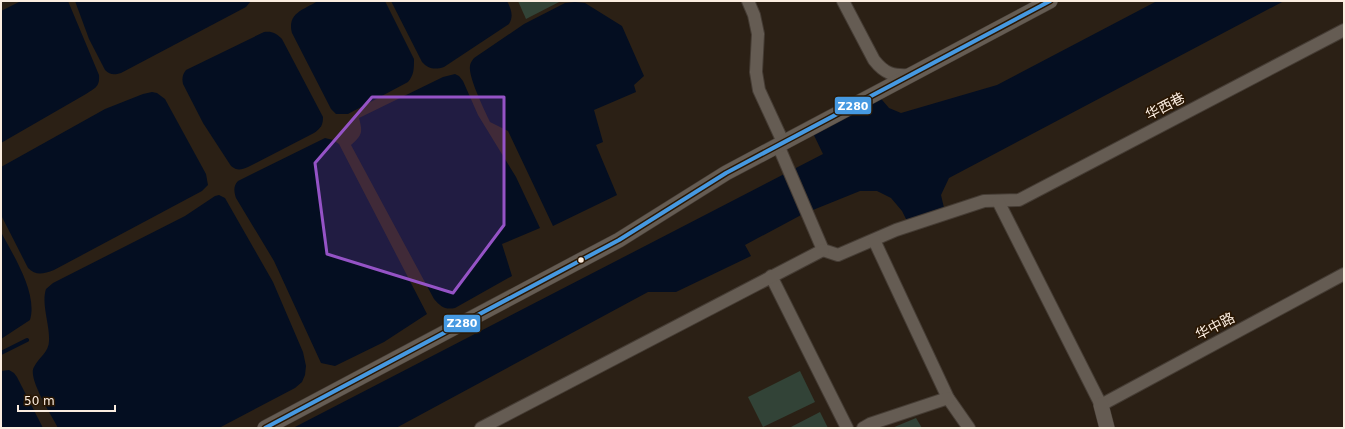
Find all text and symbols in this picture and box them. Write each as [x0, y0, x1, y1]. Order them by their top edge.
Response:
street label: 华西巷 [1143, 89, 1187, 123]
line badge: Z280 [834, 96, 872, 115]
text: Z280 [838, 100, 869, 113]
unlabelled marker [576, 255, 586, 265]
street label: 华中路 [1193, 309, 1237, 343]
line badge: Z280 [443, 314, 481, 333]
text: Z280 [447, 317, 478, 330]
scale bar [18, 387, 115, 413]
text: 50 m [24, 394, 55, 408]

